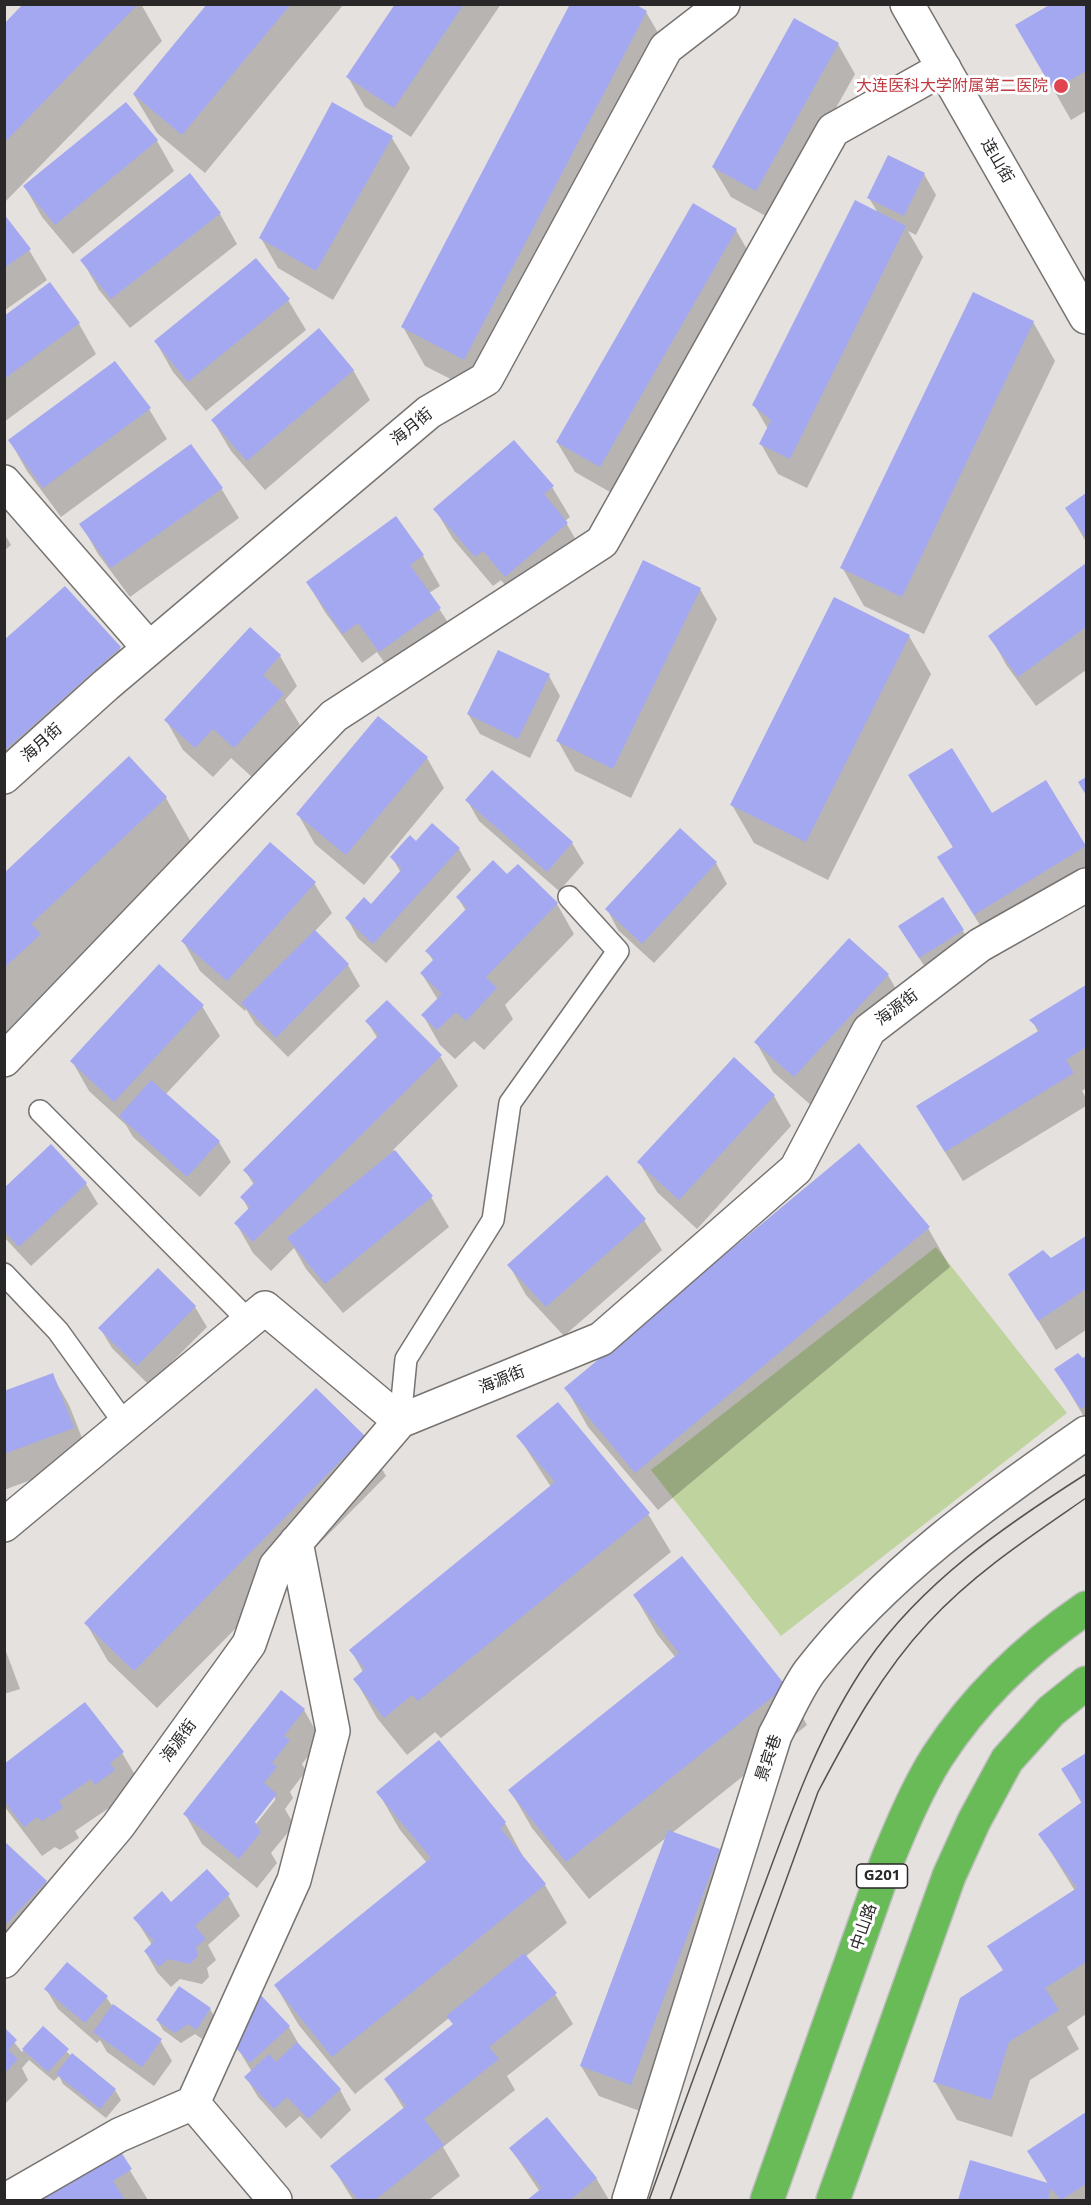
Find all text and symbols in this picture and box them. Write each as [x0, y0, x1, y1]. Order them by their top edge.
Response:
place label: 大连医科大学附属第二医院 [856, 76, 1048, 96]
marker: 大连医科大学附属第二医院 [1052, 77, 1070, 95]
street label: 连山街 [977, 135, 1017, 187]
street label: 海月街 [387, 404, 437, 450]
street label: 海月街 [18, 720, 66, 766]
street label: 海源街 [872, 986, 922, 1030]
street label: 海源街 [476, 1362, 528, 1398]
street label: 海源街 [157, 1716, 201, 1766]
street label: 景宾巷 [752, 1732, 786, 1784]
road number: G201 [856, 1864, 908, 1888]
street label: 中山路 [847, 1901, 881, 1953]

